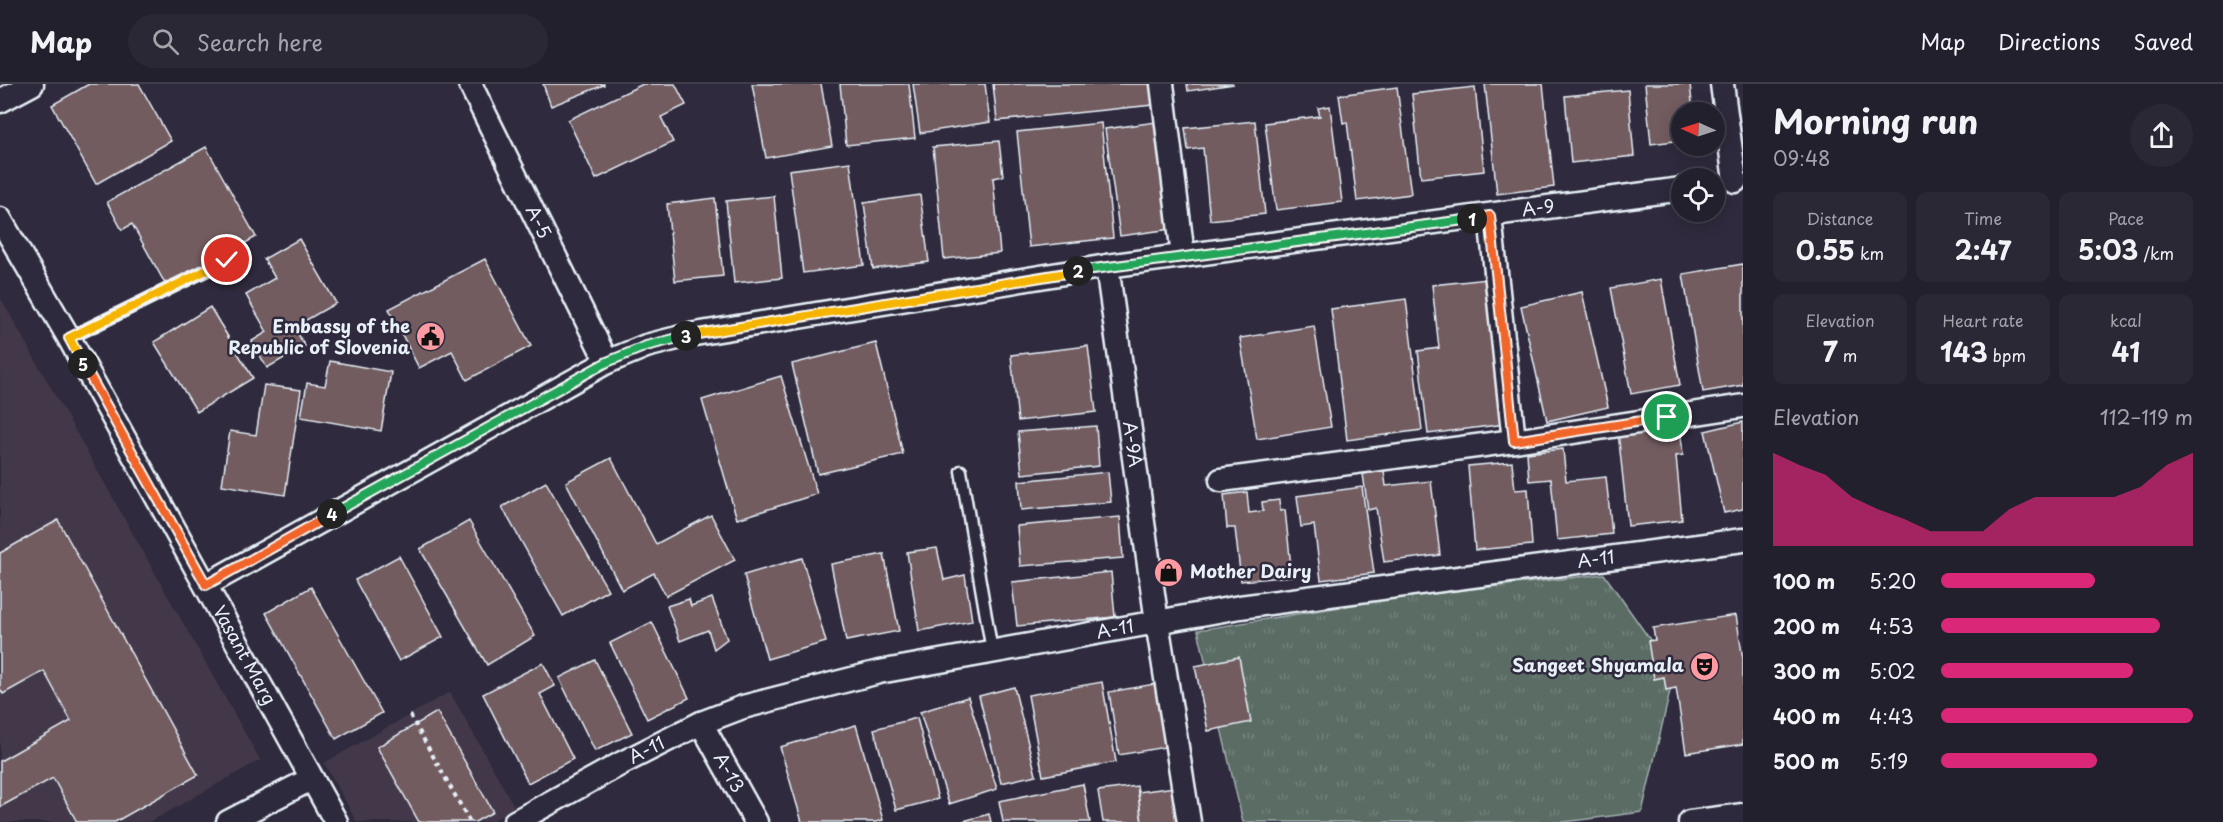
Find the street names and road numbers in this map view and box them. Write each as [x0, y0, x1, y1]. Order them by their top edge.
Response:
street label: A-9 [1520, 191, 1556, 222]
street label: A-5 [520, 200, 559, 243]
street label: A-9A [1117, 419, 1150, 469]
street label: A-11 [1575, 542, 1616, 574]
street label: Vasant Marg [207, 600, 284, 709]
street label: A-11 [1094, 611, 1136, 645]
street label: A-11 [623, 729, 669, 770]
street label: A-13 [708, 747, 752, 797]

